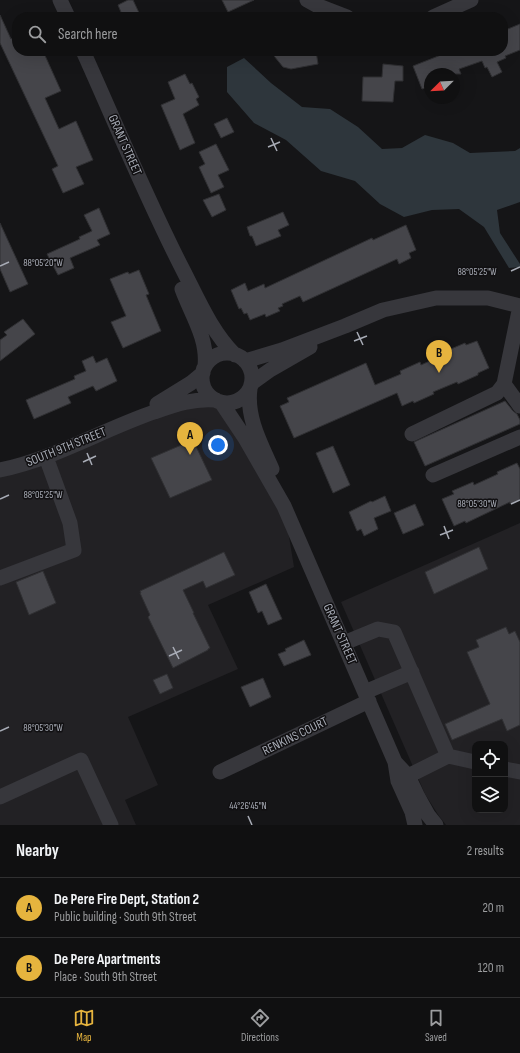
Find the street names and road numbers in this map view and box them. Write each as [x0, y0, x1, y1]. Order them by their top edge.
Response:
street label: GRANT STREET [105, 112, 145, 178]
street label: SOUTH 9TH STREET [24, 424, 108, 470]
street label: GRANT STREET [320, 601, 360, 667]
street label: RENKINS COURT [260, 713, 330, 759]

